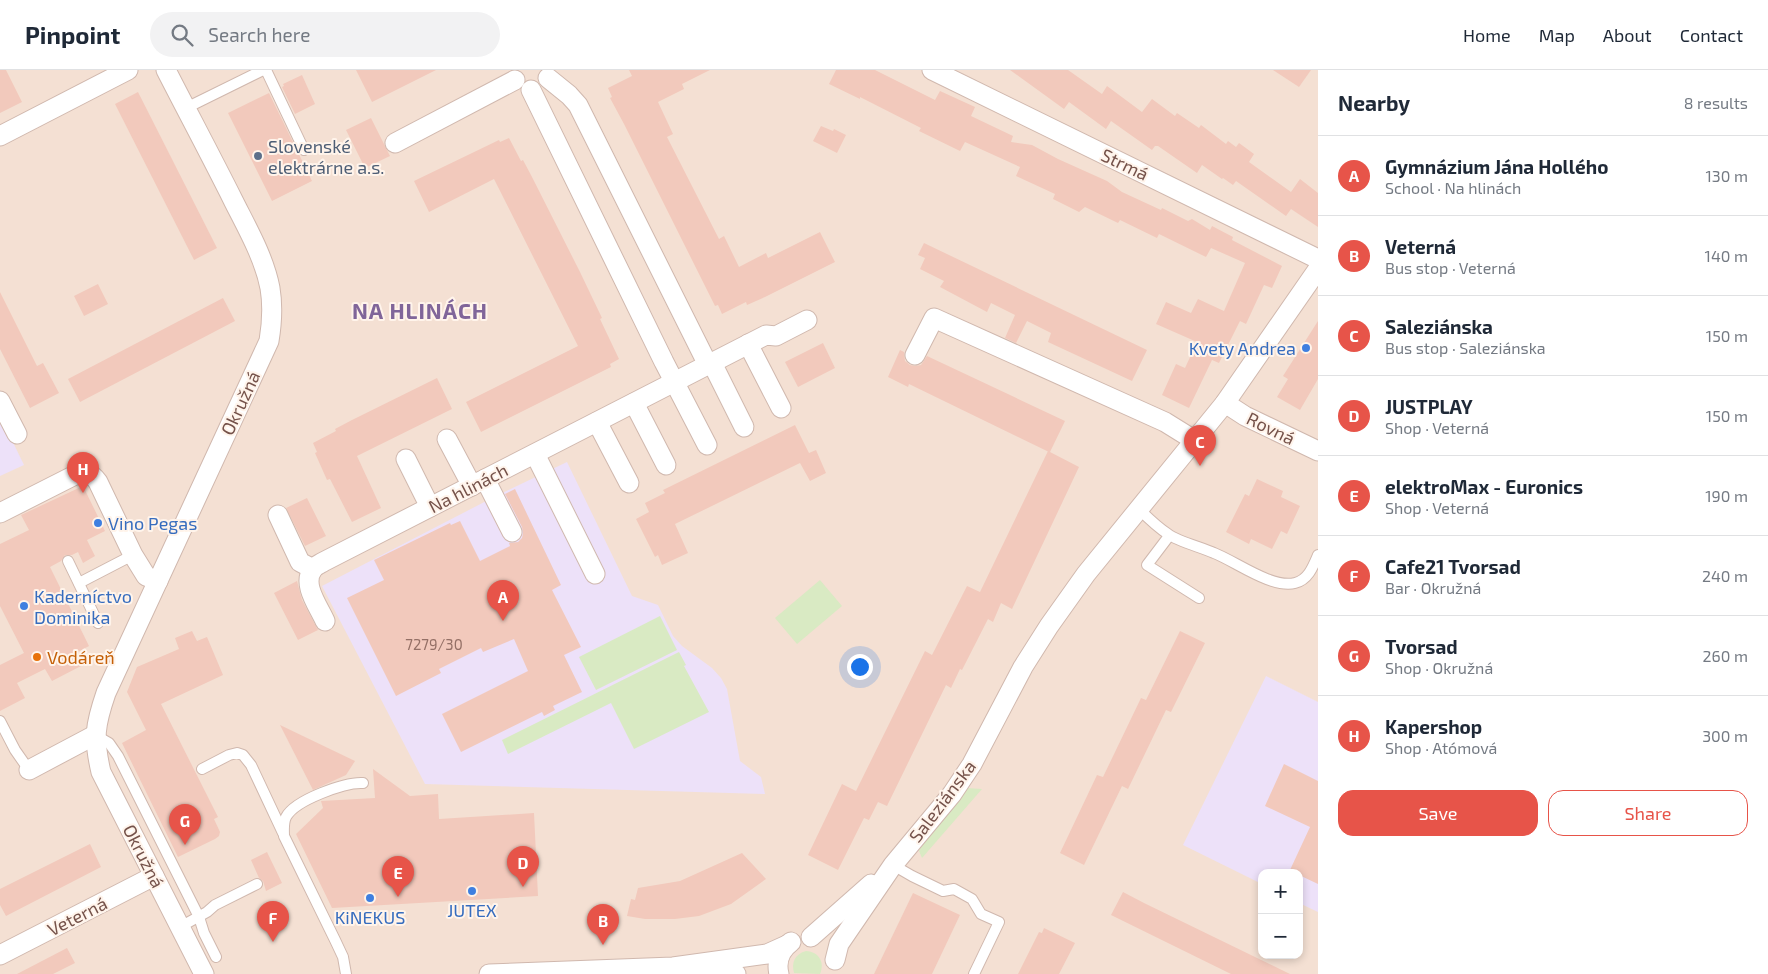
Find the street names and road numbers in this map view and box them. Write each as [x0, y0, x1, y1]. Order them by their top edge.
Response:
street label: Strmá [1098, 143, 1152, 185]
street label: Okružná [216, 367, 264, 439]
street label: Rovná [1243, 407, 1299, 449]
street label: Na hlinách [424, 459, 512, 517]
street label: Saleziánska [904, 756, 980, 846]
street label: Okružná [119, 821, 169, 891]
street label: Veterná [43, 892, 111, 940]

